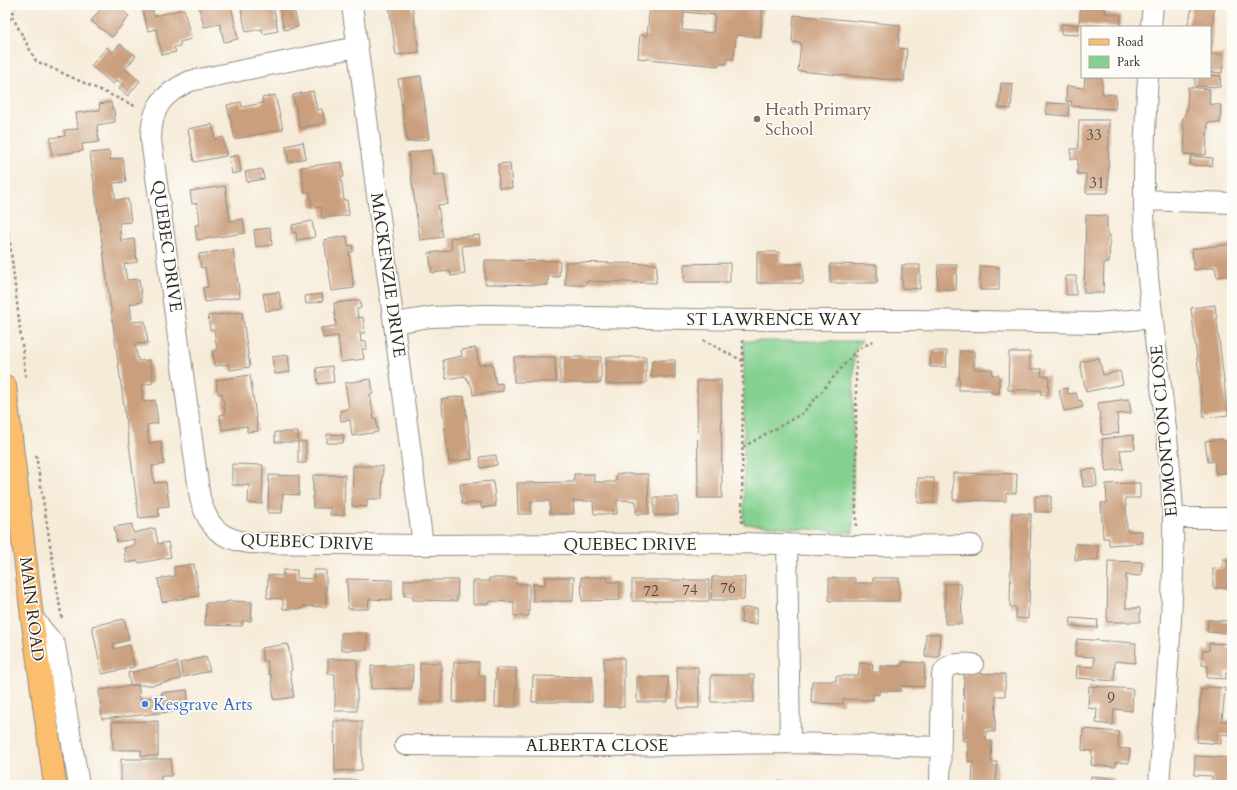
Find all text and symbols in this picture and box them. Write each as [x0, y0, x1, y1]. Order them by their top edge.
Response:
legend [1081, 26, 1211, 78]
text: Road [1117, 34, 1144, 50]
text: Park [1117, 54, 1141, 70]
place label: Heath Primary School [765, 98, 872, 141]
marker: Heath Primary School [752, 114, 762, 124]
house number: 33 [1086, 125, 1102, 145]
house number: 31 [1089, 173, 1105, 193]
street label: QUEBEC DRIVE [146, 179, 188, 313]
street label: MACKENZIE DRIVE [365, 191, 411, 359]
street label: ST LAWRENCE WAY [686, 308, 862, 331]
street label: EDMONTON CLOSE [1145, 344, 1183, 518]
street label: QUEBEC DRIVE [240, 528, 374, 556]
street label: QUEBEC DRIVE [563, 533, 697, 556]
street label: MAIN ROAD [14, 555, 50, 663]
house number: 76 [720, 578, 736, 598]
house number: 74 [682, 580, 698, 600]
house number: 72 [643, 581, 659, 601]
house number: 9 [1107, 688, 1115, 708]
place label: Kesgrave Arts [153, 693, 253, 716]
marker: Kesgrave Arts [140, 699, 150, 709]
street label: ALBERTA CLOSE [526, 734, 668, 757]

